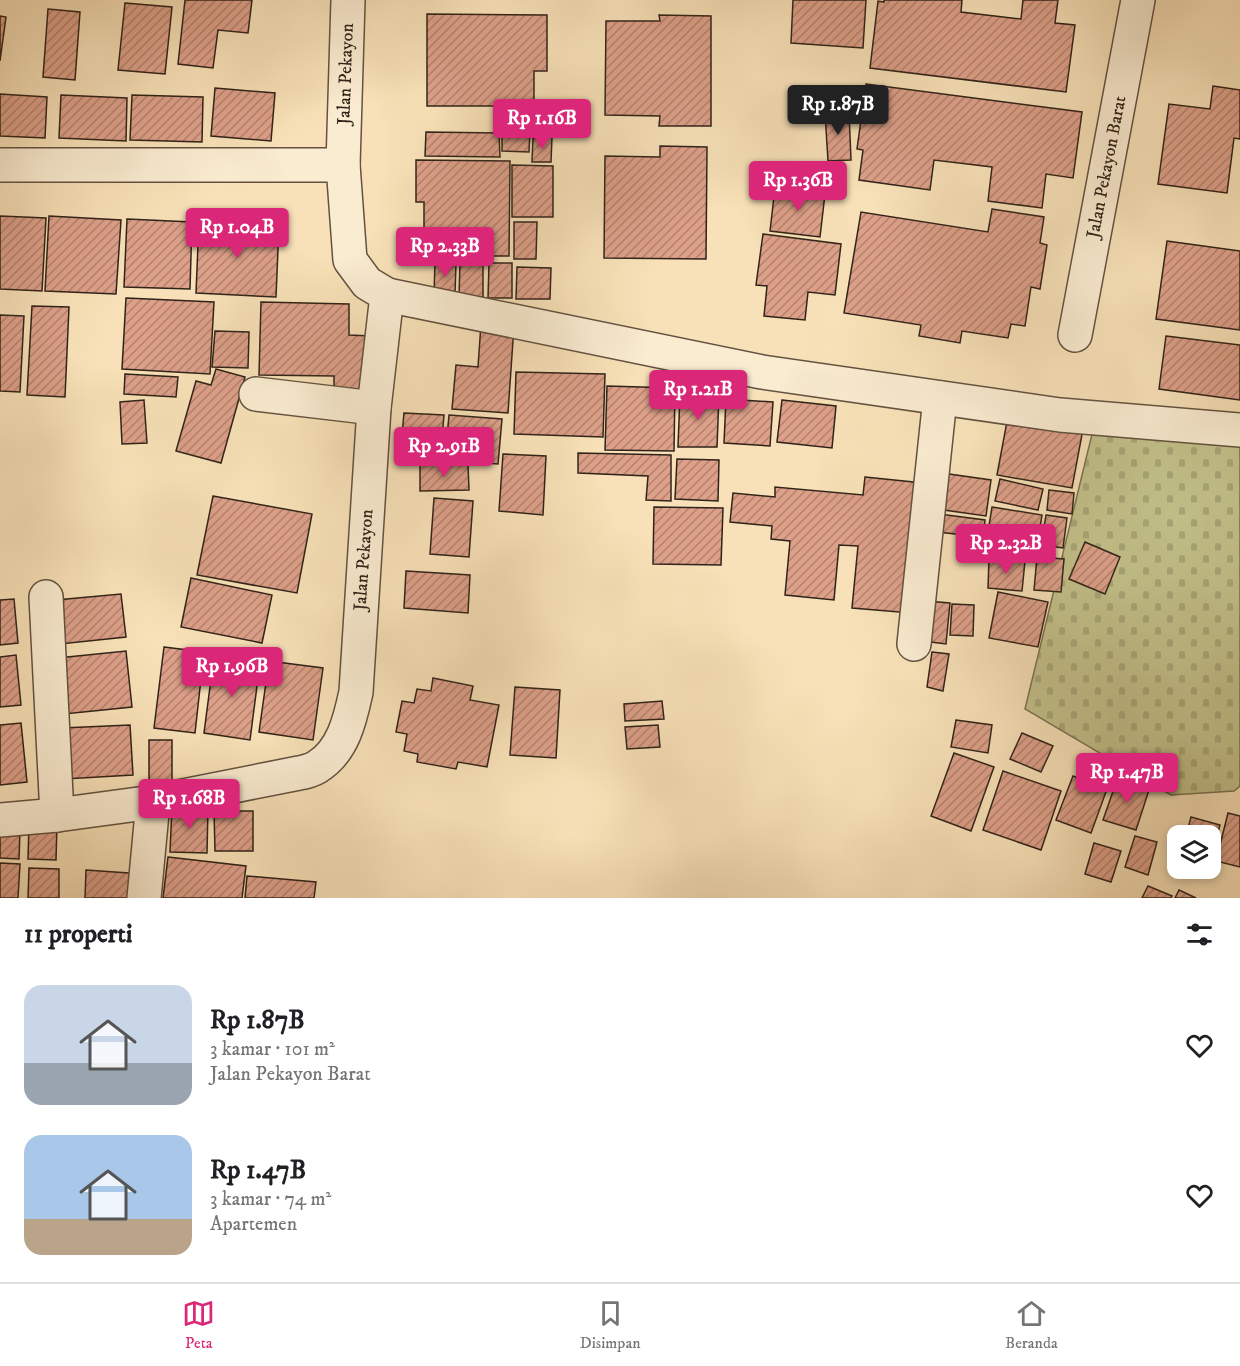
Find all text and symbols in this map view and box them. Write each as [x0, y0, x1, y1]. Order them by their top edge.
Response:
street label: Jalan Pekayon [333, 22, 359, 127]
pin: Rp 1.87B [776, 85, 900, 136]
text: Rp 1.87B [802, 92, 874, 117]
street label: Jalan Pekayon Barat [1082, 94, 1132, 242]
pin: Rp 1.16B [480, 99, 604, 150]
text: Rp 1.16B [507, 106, 577, 131]
pin: Rp 1.36B [736, 161, 860, 212]
text: Rp 1.36B [763, 168, 833, 193]
pin: Rp 1.04B [175, 208, 299, 259]
text: Rp 1.04B [200, 215, 274, 240]
pin: Rp 2.33B [383, 227, 507, 278]
text: Rp 2.33B [410, 234, 480, 259]
pin: Rp 1.21B [636, 370, 760, 421]
text: Rp 1.21B [663, 377, 733, 402]
pin: Rp 2.91B [382, 427, 506, 478]
text: Rp 2.91B [408, 434, 480, 459]
street label: Jalan Pekayon [349, 508, 379, 613]
pin: Rp 2.32B [944, 524, 1068, 575]
text: Rp 2.32B [970, 531, 1042, 556]
pin: Rp 1.96B [170, 647, 294, 698]
text: Rp 1.96B [196, 654, 268, 679]
pin: Rp 1.47B [1065, 753, 1189, 804]
text: Rp 1.47B [1090, 760, 1164, 785]
pin: Rp 1.68B [127, 779, 251, 830]
text: Rp 1.68B [153, 786, 225, 811]
map controls [1167, 825, 1221, 879]
button: layers [1167, 825, 1221, 879]
text: 11 properti [24, 918, 132, 951]
icon: filters [1183, 918, 1216, 951]
text: Rp 1.87B [210, 1004, 305, 1037]
icon: home [72, 1009, 144, 1081]
icon: heart [1183, 1029, 1216, 1062]
text: 3 kamar · 101 m² [210, 1037, 335, 1062]
text: Jalan Pekayon Barat [210, 1062, 371, 1087]
text: Rp 1.47B [210, 1154, 306, 1187]
icon: home [72, 1159, 144, 1231]
icon: heart [1183, 1179, 1216, 1212]
text: 3 kamar · 74 m² [210, 1187, 331, 1212]
text: Apartemen [210, 1212, 297, 1237]
tab: Peta [182, 1297, 215, 1353]
tab: Disimpan [580, 1297, 641, 1353]
tab: Beranda [1005, 1297, 1058, 1353]

